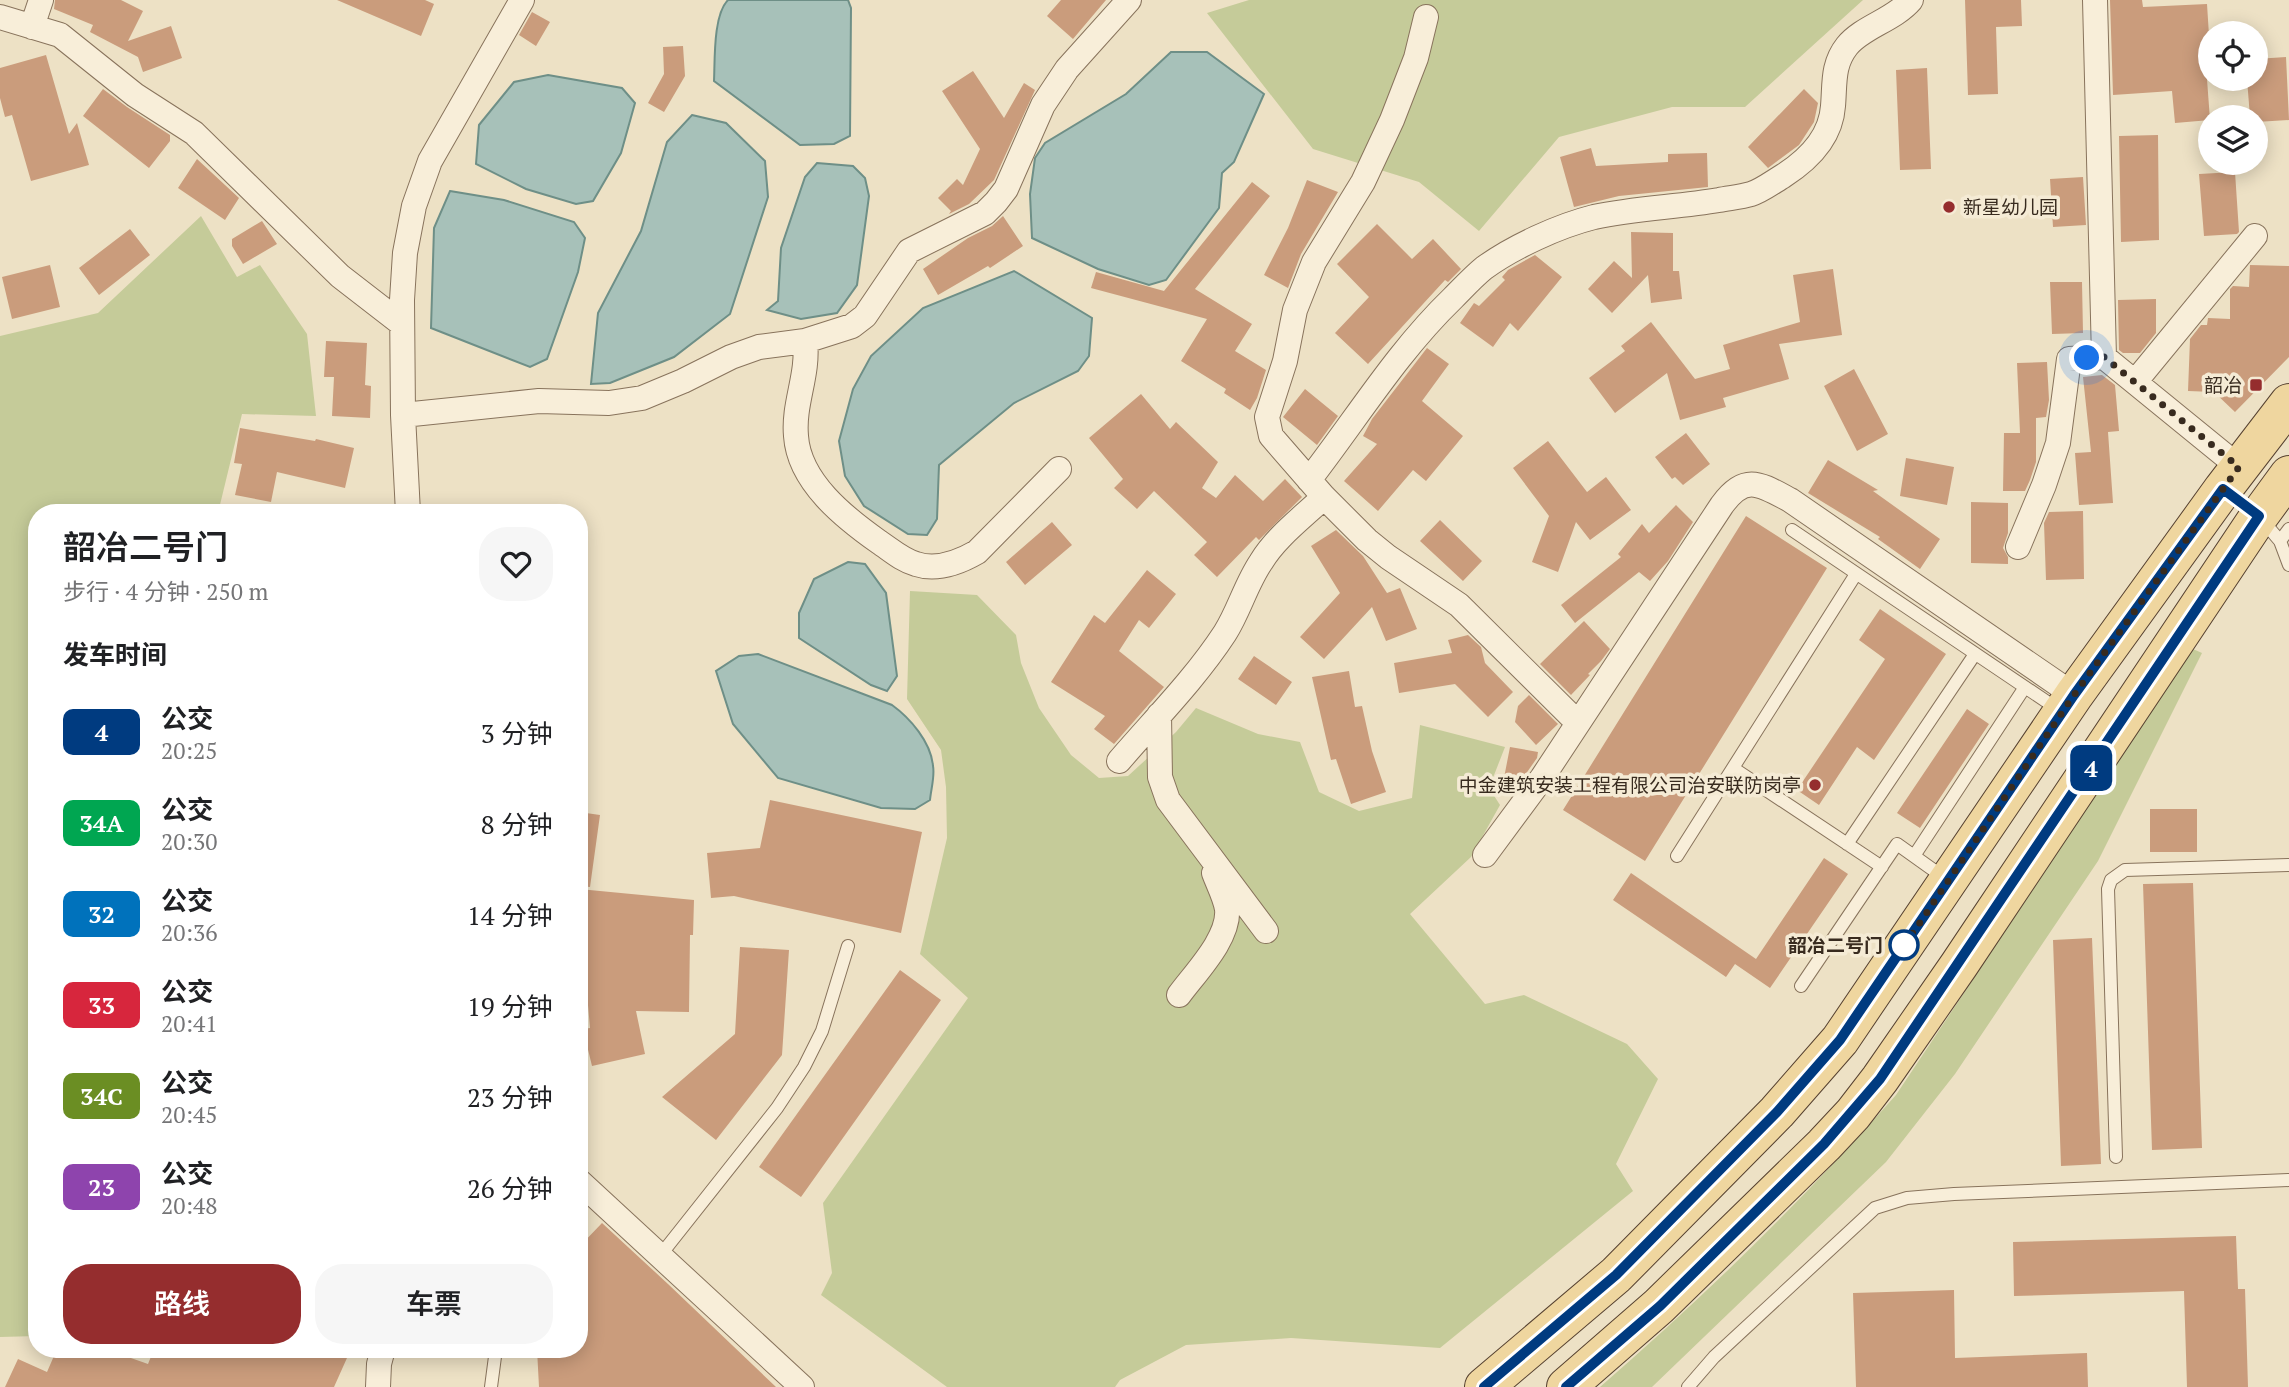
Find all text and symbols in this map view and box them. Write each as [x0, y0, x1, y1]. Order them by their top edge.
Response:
map controls [2198, 21, 2268, 175]
button: locate [2198, 21, 2268, 91]
button: layers [2198, 105, 2268, 175]
place label: 新星幼儿园 [1963, 194, 2058, 219]
marker: 新星幼儿园 [1941, 199, 1957, 215]
your location [2069, 340, 2104, 375]
place label: 韶冶 [2204, 372, 2242, 397]
marker: 韶冶 [2248, 377, 2264, 393]
text: 韶冶二号门 [63, 525, 228, 568]
button: heart [479, 527, 553, 601]
text: 步行 · 4 分钟 · 250 m [63, 576, 268, 607]
text: 发车时间 [63, 637, 167, 671]
text: 公交 [161, 701, 213, 735]
text: 4 [95, 716, 108, 748]
text: 3 分钟 [481, 716, 553, 750]
text: 20:25 [161, 735, 218, 766]
line badge: 4 [2068, 745, 2114, 791]
text: 4 [2084, 752, 2098, 784]
place label: 中金建筑安装工程有限公司治安联防岗亭 [1459, 772, 1801, 797]
marker: 中金建筑安装工程有限公司治安联防岗亭 [1807, 777, 1823, 793]
text: 公交 [161, 792, 213, 826]
text: 34A [79, 807, 124, 839]
text: 8 分钟 [481, 807, 553, 841]
text: 20:30 [161, 826, 218, 857]
text: 公交 [161, 883, 213, 917]
text: 32 [88, 898, 115, 930]
text: 14 分钟 [467, 898, 553, 932]
text: 20:36 [161, 917, 218, 948]
marker: 韶冶二号门 [1889, 930, 1919, 960]
place label: 韶冶二号门 [1788, 932, 1883, 957]
text: 公交 [161, 974, 213, 1008]
text: 33 [88, 989, 115, 1021]
text: 19 分钟 [467, 989, 553, 1023]
text: 20:41 [161, 1008, 218, 1039]
text: 公交 [161, 1065, 213, 1099]
text: 34C [80, 1080, 123, 1112]
text: 23 分钟 [467, 1080, 553, 1114]
text: 20:45 [161, 1099, 218, 1130]
text: 公交 [161, 1156, 213, 1190]
text: 23 [88, 1171, 115, 1203]
text: 26 分钟 [467, 1171, 553, 1205]
text: 20:48 [161, 1190, 218, 1221]
button: 路线 [63, 1264, 301, 1344]
button: 车票 [315, 1264, 553, 1344]

